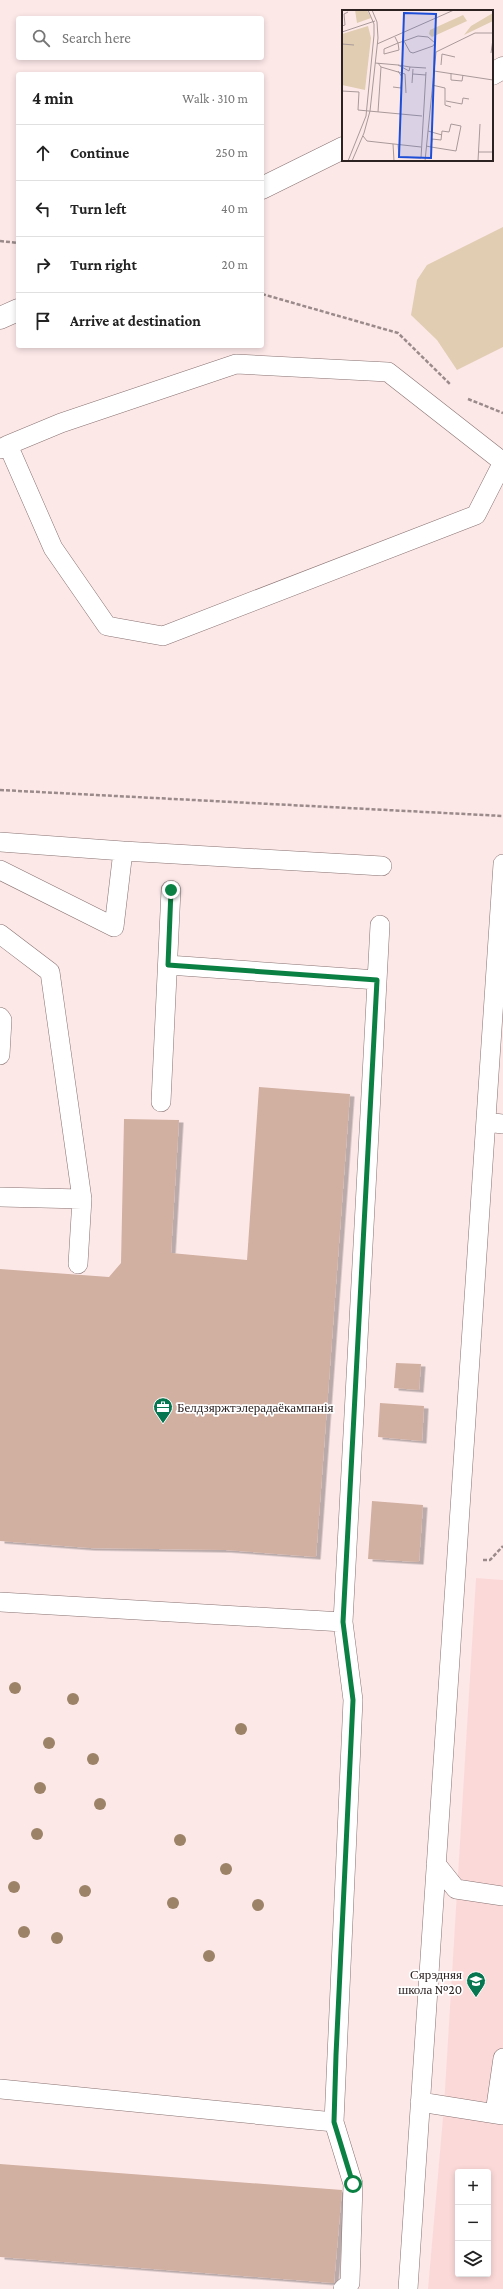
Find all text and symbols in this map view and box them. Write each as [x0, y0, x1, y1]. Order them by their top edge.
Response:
inset map [342, 10, 493, 161]
search box [16, 16, 264, 60]
icon: search [30, 27, 52, 49]
text: Search here [62, 30, 131, 46]
text: 4 min [32, 89, 74, 108]
text: Walk · 310 m [182, 91, 248, 106]
icon: ahead [32, 142, 54, 164]
text: Continue [70, 145, 129, 161]
text: 250 m [215, 145, 248, 160]
icon: left [32, 198, 54, 220]
text: Turn left [70, 201, 126, 217]
text: 40 m [221, 201, 248, 216]
icon: right [32, 254, 54, 276]
text: Turn right [70, 257, 137, 273]
text: 20 m [222, 257, 248, 272]
icon: arrive [32, 310, 54, 332]
text: Arrive at destination [70, 313, 201, 329]
route end [162, 881, 180, 899]
office icon: Белдзяржтэлерадаёкампанія [152, 1396, 174, 1424]
place label: Белдзяржтэлерадаёкампанія [177, 1400, 334, 1415]
place label: Сярэдняя школа №20 [398, 1967, 462, 1997]
school or university icon: Сярэдняя школа №20 [465, 1970, 487, 1998]
map controls [455, 2169, 491, 2277]
button: + [455, 2169, 491, 2205]
route start [344, 2175, 362, 2193]
button: − [455, 2205, 491, 2241]
button: layers [455, 2241, 491, 2277]

